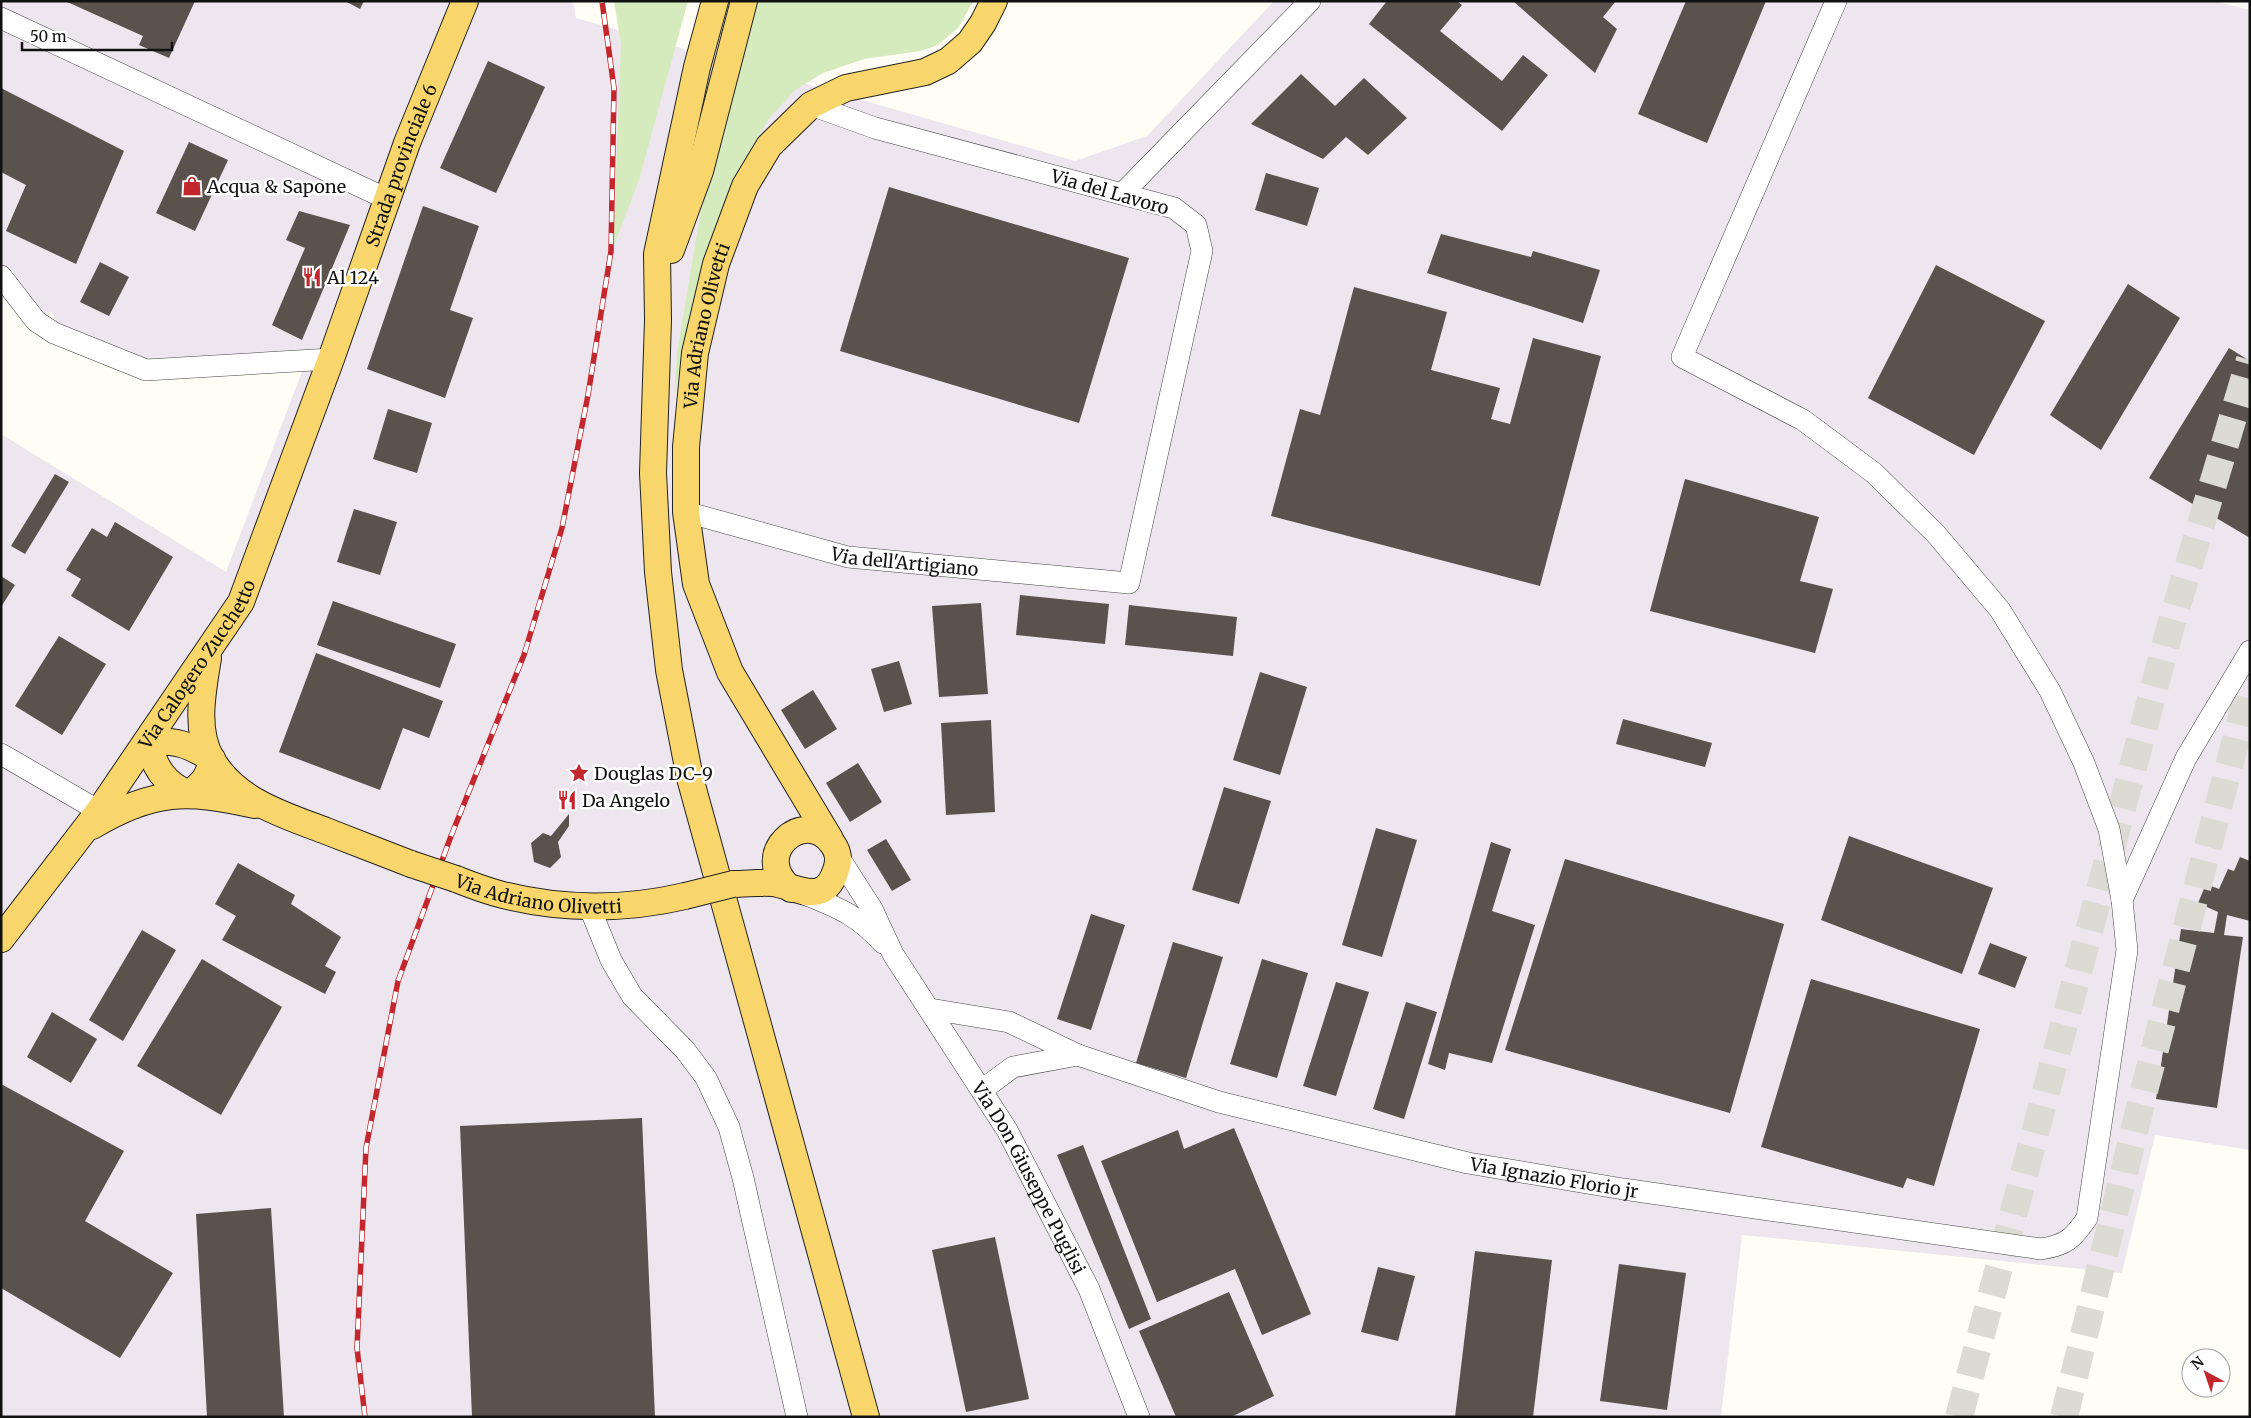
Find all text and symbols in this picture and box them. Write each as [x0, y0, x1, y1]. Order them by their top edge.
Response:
scale bar [22, 20, 172, 52]
text: 50 m [30, 27, 67, 46]
street label: Strada provinciale 6 [360, 80, 442, 250]
street label: Via del Lavoro [1047, 164, 1172, 220]
shop icon: Acqua & Sapone [181, 175, 203, 197]
place label: Acqua & Sapone [206, 175, 346, 198]
street label: Via Adriano Olivetti [678, 239, 734, 410]
restaurant icon: Al 124 [301, 266, 323, 288]
place label: Al 124 [326, 266, 379, 289]
street label: Via dell'Artigiano [827, 541, 979, 581]
street label: Via Calogero Zucchetto [133, 576, 260, 754]
place icon: Douglas DC-9 [568, 762, 590, 784]
place label: Douglas DC-9 [594, 762, 713, 785]
restaurant icon: Da Angelo [556, 789, 578, 811]
place label: Da Angelo [582, 789, 670, 812]
street label: Via Adriano Olivetti [451, 868, 623, 918]
street label: Via Don Giuseppe Puglisi [967, 1076, 1091, 1278]
street label: Via Ignazio Florio jr [1467, 1152, 1640, 1203]
north arrow [2181, 1348, 2231, 1398]
text: N [2188, 1353, 2208, 1373]

